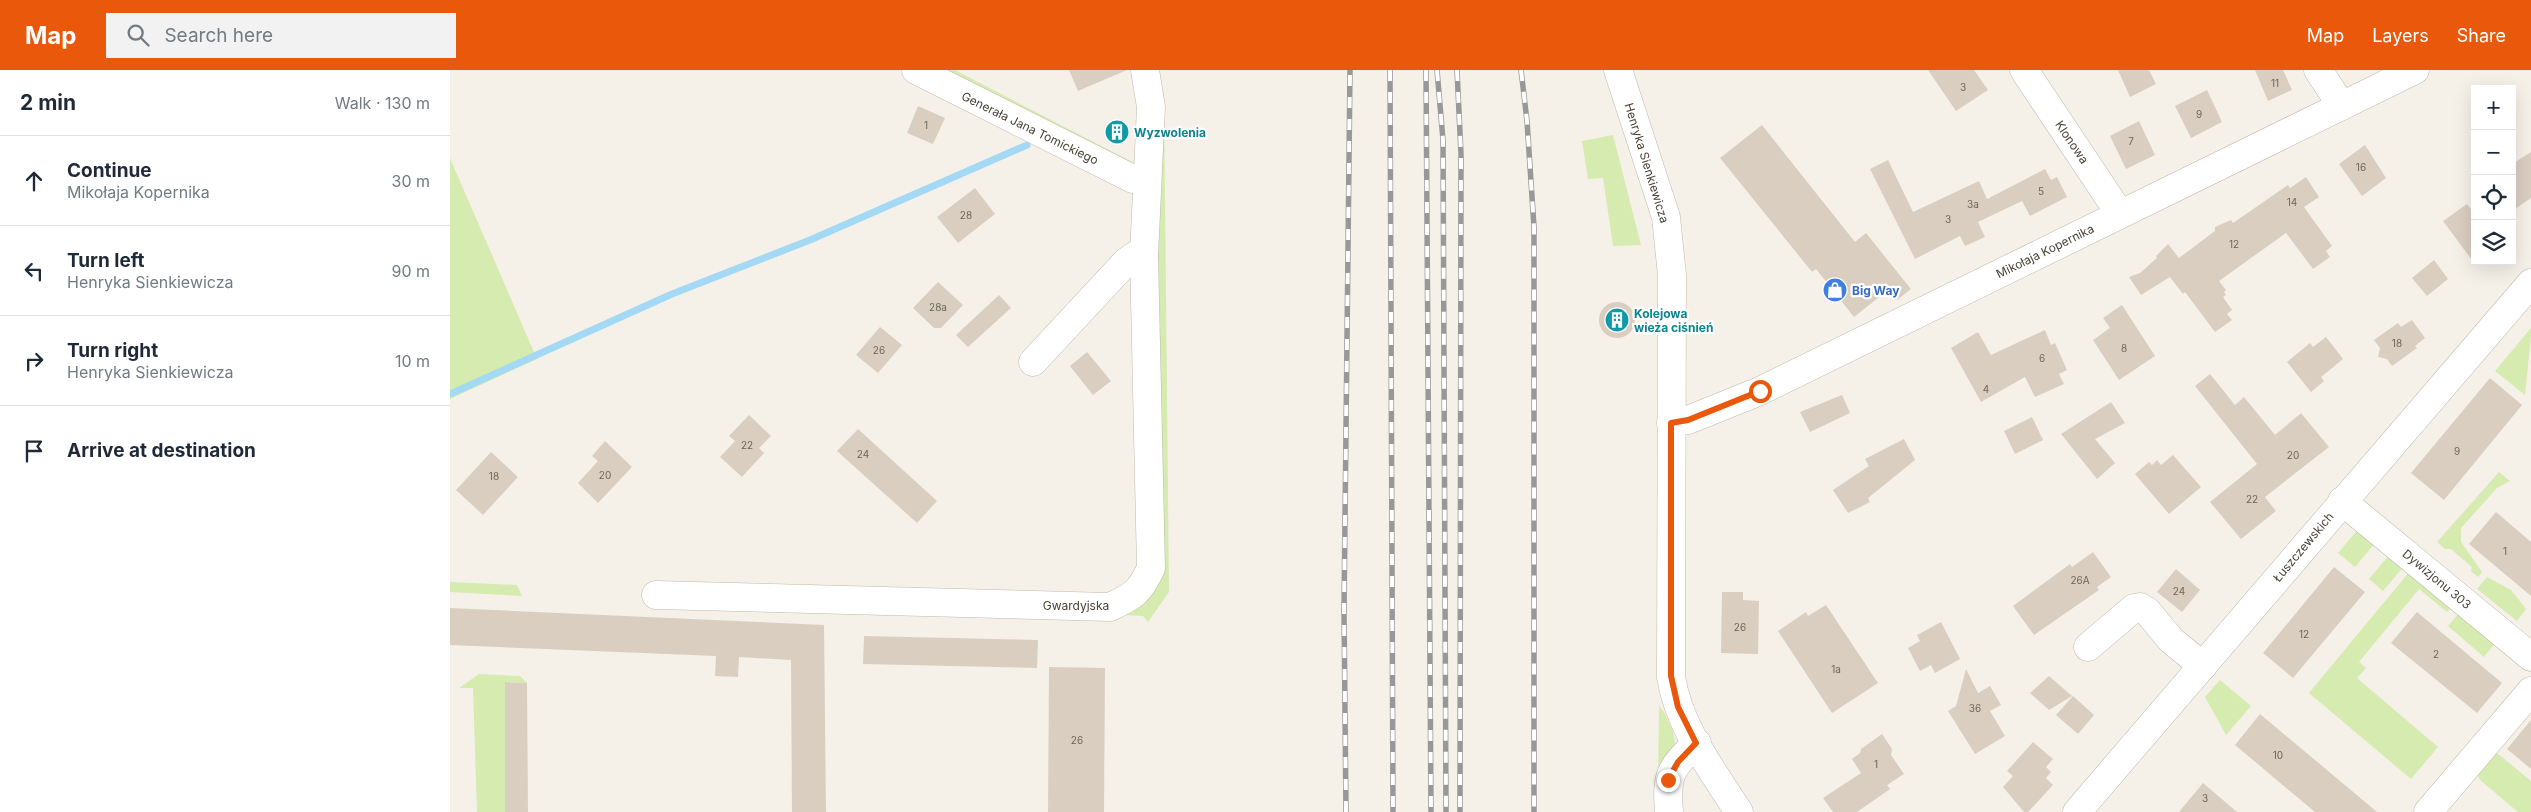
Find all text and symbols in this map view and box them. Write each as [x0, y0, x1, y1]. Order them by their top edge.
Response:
search box [106, 13, 456, 58]
text: Map [25, 21, 76, 50]
icon: search [124, 21, 152, 49]
text: Search here [164, 24, 273, 47]
text: Map [2307, 25, 2344, 46]
text: Layers [2372, 25, 2429, 46]
text: Share [2457, 25, 2506, 46]
house number: 11 [2271, 77, 2279, 89]
house number: 3 [1960, 81, 1966, 93]
map controls [2471, 85, 2516, 265]
button: + [2471, 85, 2516, 130]
street label: Generała Jana Tomickiego [959, 88, 1101, 168]
text: 2 min [20, 90, 76, 115]
text: Walk · 130 m [335, 93, 430, 113]
street label: Henryka Sienkiewicza [1622, 101, 1672, 225]
house number: 9 [2196, 108, 2202, 120]
street label: Klonowa [2052, 118, 2092, 166]
house number: 1 [924, 119, 928, 131]
building icon: Wyzwolenia [1104, 119, 1130, 145]
place label: Wyzwolenia [1134, 125, 1206, 140]
button: − [2471, 130, 2516, 175]
house number: 7 [2128, 135, 2134, 147]
text: Continue [67, 159, 152, 182]
house number: 16 [2356, 161, 2366, 173]
icon: ahead [20, 167, 48, 195]
text: 30 m [392, 171, 430, 191]
button: locate [2471, 175, 2516, 220]
text: Mikołaja Kopernika [67, 182, 210, 202]
house number: 5 [2038, 185, 2044, 197]
house number: 14 [2287, 196, 2297, 208]
house number: 3a [1967, 198, 1979, 210]
house number: 28 [960, 209, 972, 221]
house number: 3 [1945, 213, 1951, 225]
button: layers [2471, 220, 2516, 265]
street label: Mikołaja Kopernika [1994, 221, 2096, 281]
house number: 12 [2229, 238, 2239, 250]
text: Turn left [67, 249, 145, 272]
icon: left [20, 257, 48, 285]
text: 90 m [391, 261, 430, 281]
text: Henryka Sienkiewicza [67, 272, 234, 292]
shop icon: Big Way [1822, 277, 1848, 303]
place label: Big Way [1852, 283, 1900, 298]
house number: 28a [929, 301, 947, 313]
place label: Kolejowa wieża ciśnień [1634, 306, 1713, 335]
building icon: Kolejowa wieża ciśnień [1604, 307, 1630, 333]
house number: 18 [2392, 337, 2402, 349]
text: Turn right [67, 339, 158, 362]
house number: 8 [2121, 342, 2127, 354]
house number: 26 [873, 344, 885, 356]
icon: right [20, 347, 48, 375]
text: 10 m [395, 351, 430, 371]
house number: 6 [2039, 352, 2045, 364]
text: Henryka Sienkiewicza [67, 362, 234, 382]
route start [1749, 380, 1772, 403]
house number: 4 [1983, 383, 1989, 395]
icon: arrive [20, 437, 48, 465]
text: Arrive at destination [67, 439, 256, 462]
house number: 22 [741, 439, 753, 451]
house number: 9 [2454, 445, 2460, 457]
house number: 24 [857, 448, 869, 460]
house number: 20 [2287, 449, 2299, 461]
house number: 20 [599, 469, 611, 481]
house number: 18 [489, 470, 499, 482]
house number: 22 [2246, 493, 2258, 505]
street label: Łuszczewskich [2269, 509, 2337, 585]
house number: 1 [2503, 545, 2507, 557]
street label: Dywizjonu 303 [2400, 546, 2474, 612]
house number: 26A [2070, 574, 2090, 586]
house number: 24 [2173, 585, 2185, 597]
street label: Gwardyjska [1043, 598, 1109, 613]
house number: 26 [1734, 621, 1746, 633]
house number: 12 [2299, 628, 2309, 640]
house number: 2 [2433, 648, 2439, 660]
house number: 1a [1831, 663, 1841, 675]
house number: 36 [1969, 702, 1981, 714]
house number: 26 [1071, 734, 1083, 746]
house number: 10 [2273, 749, 2283, 761]
house number: 1 [1874, 758, 1878, 770]
route end [1657, 769, 1680, 792]
house number: 3 [2202, 792, 2208, 804]

